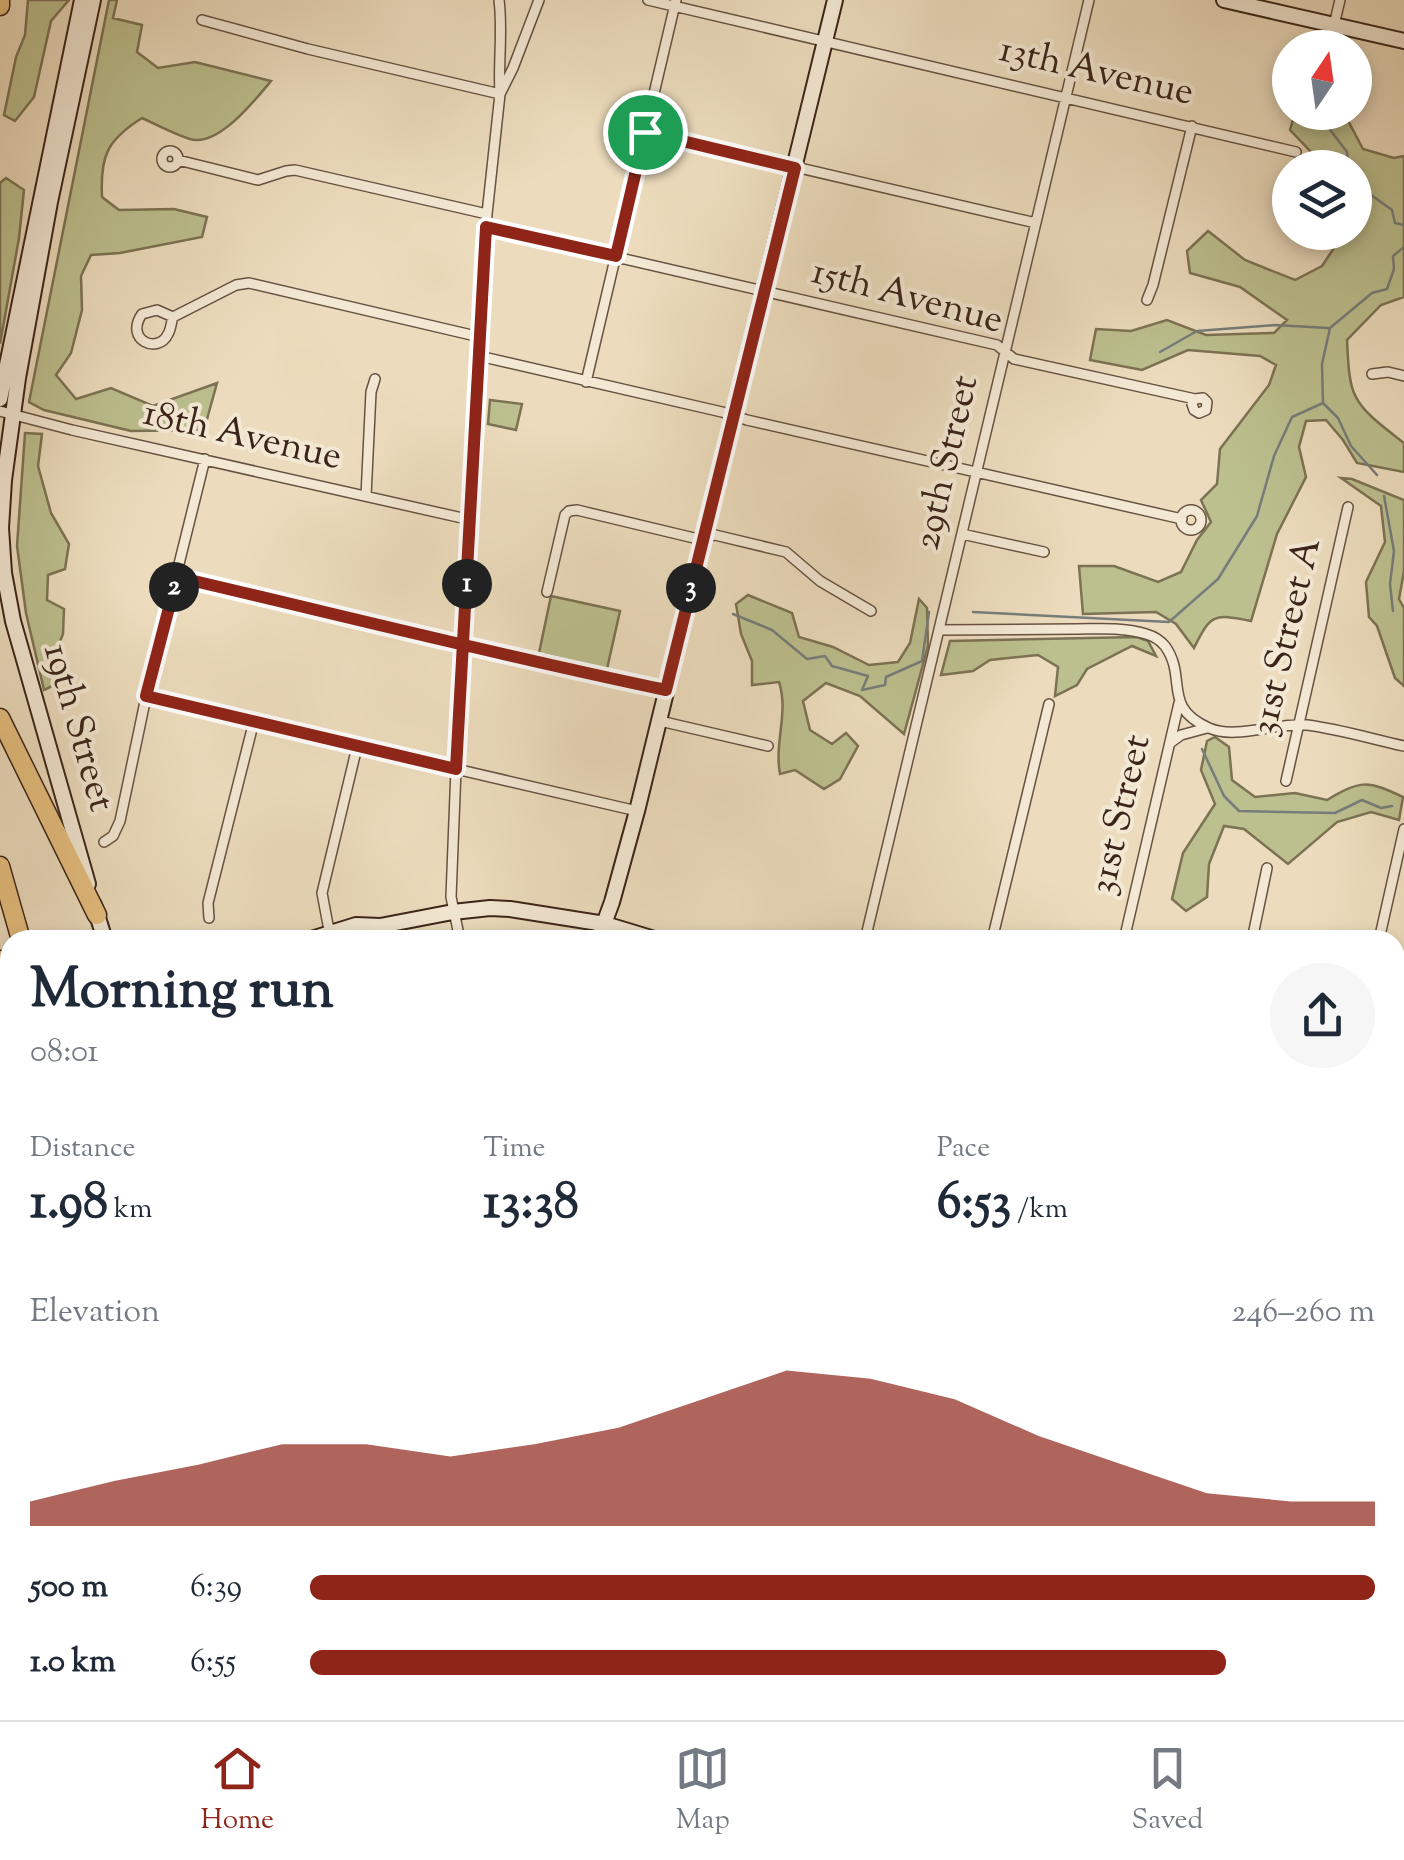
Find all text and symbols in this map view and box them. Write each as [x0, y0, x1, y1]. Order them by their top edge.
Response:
street label: 13th Avenue [993, 24, 1199, 122]
north arrow [1272, 30, 1372, 130]
map controls [1272, 30, 1372, 250]
pin [603, 90, 688, 175]
icon: arrive [618, 105, 673, 160]
button: layers [1272, 150, 1372, 250]
street label: 15th Avenue [805, 247, 1009, 349]
street label: 29th Street [902, 370, 994, 556]
street label: 18th Avenue [137, 388, 347, 486]
street label: 31st Street A [1239, 533, 1337, 741]
pin: 1 [442, 559, 492, 609]
pin: 2 [149, 562, 199, 612]
pin: 3 [666, 563, 716, 613]
text: 1 [462, 564, 472, 604]
text: 2 [167, 567, 181, 607]
text: 3 [685, 568, 697, 608]
street label: 19th Street [27, 638, 127, 818]
street label: 31st Street [1077, 730, 1167, 900]
text: Morning run [30, 953, 334, 1032]
button: share [1270, 963, 1375, 1068]
text: 08:01 [30, 1030, 98, 1076]
text: Distance [30, 1129, 136, 1169]
text: Time [483, 1129, 546, 1169]
text: Pace [937, 1129, 990, 1169]
text: 1.98 [30, 1169, 108, 1241]
text: 13:38 [483, 1169, 579, 1241]
text: 6:53 [937, 1169, 1011, 1241]
text: km [108, 1190, 152, 1230]
text: /km [1011, 1190, 1068, 1230]
text: Elevation [30, 1290, 160, 1336]
text: 246–260 m [1232, 1290, 1375, 1336]
text: 500 m [30, 1565, 108, 1611]
text: 6:39 [190, 1565, 242, 1611]
text: 1.0 km [30, 1640, 116, 1686]
text: 6:55 [190, 1640, 236, 1686]
tab: Home [201, 1741, 274, 1841]
tab: Map [675, 1741, 730, 1841]
tab: Saved [1131, 1741, 1203, 1841]

